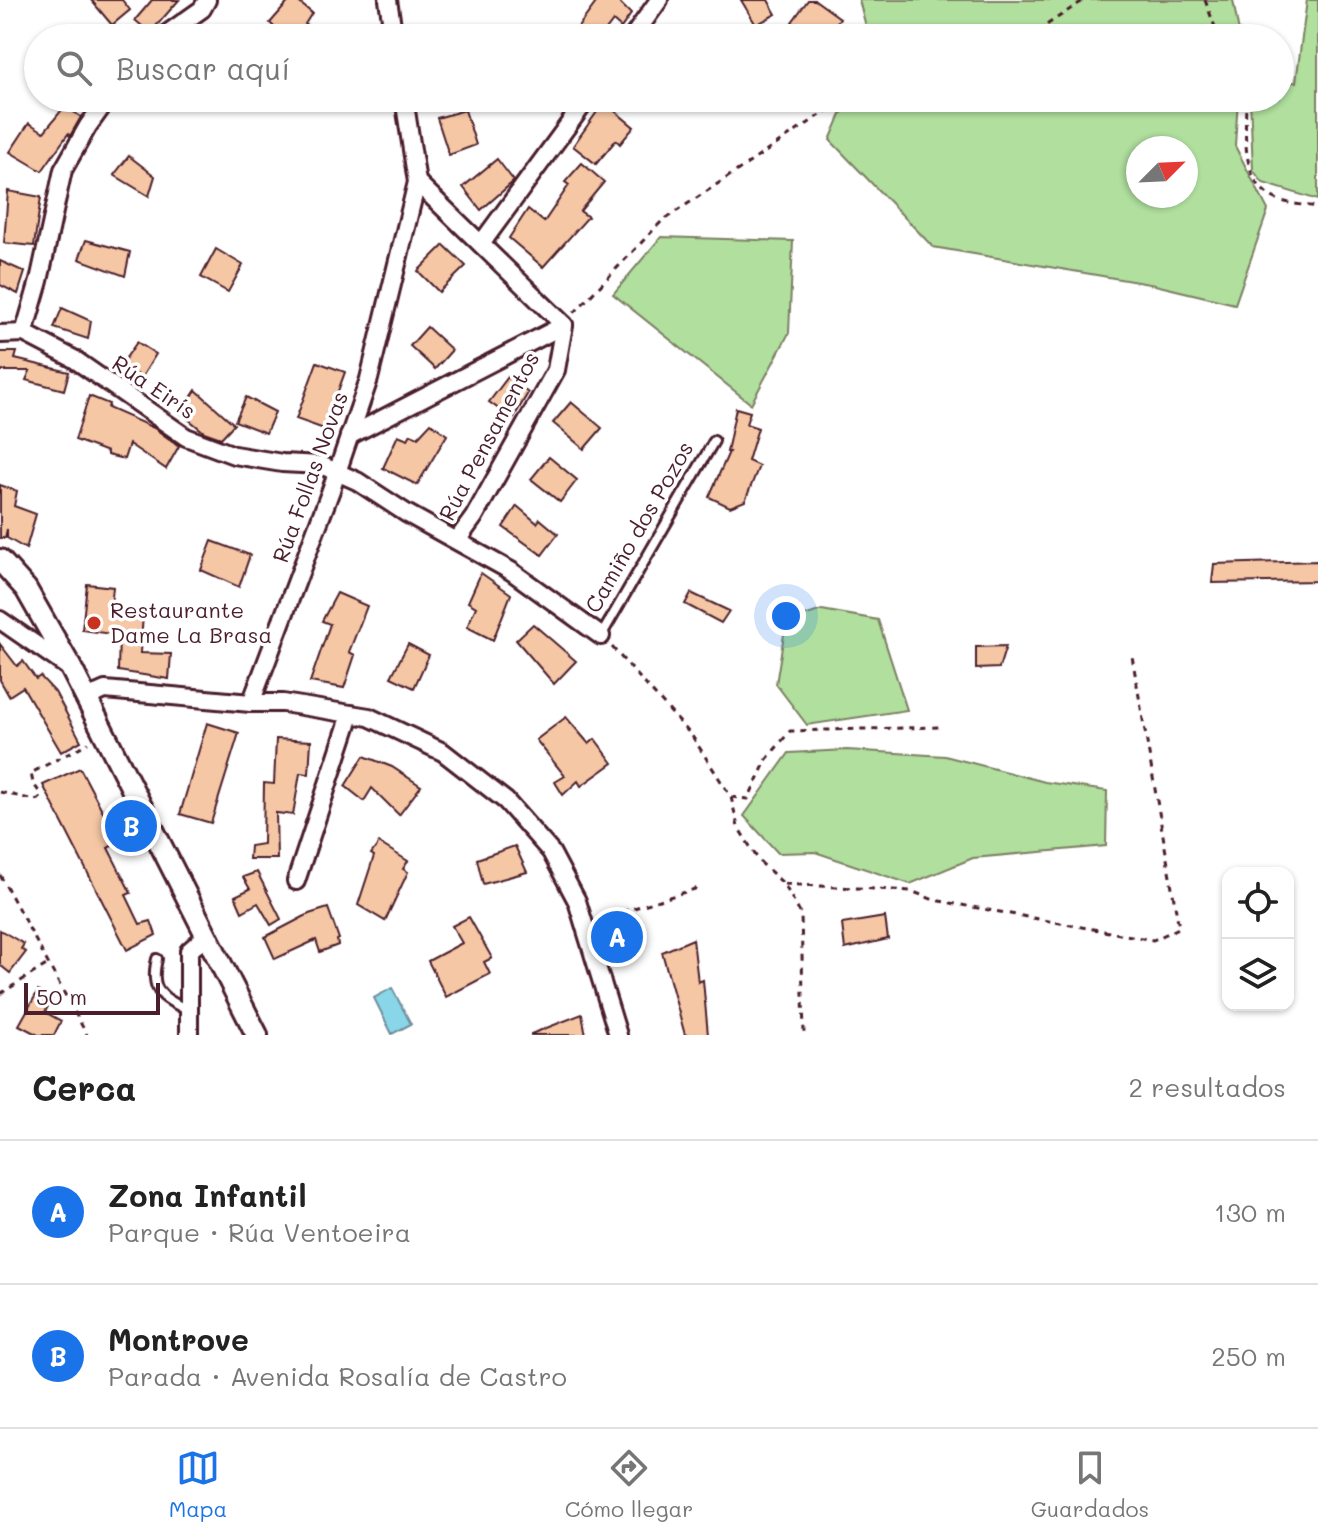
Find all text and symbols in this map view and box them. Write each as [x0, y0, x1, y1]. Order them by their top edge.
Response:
search box [24, 24, 1294, 112]
icon: search [52, 46, 96, 90]
text: Buscar aquí [116, 48, 290, 88]
north arrow [1126, 136, 1198, 208]
street label: Rúa Pensamentos [432, 346, 545, 525]
street label: Rúa Eirís [107, 348, 202, 425]
street label: Rúa Follas Novas [265, 387, 354, 566]
street label: Camiño dos Pozos [578, 436, 699, 618]
place label: Restaurante Dame La Brasa [110, 595, 272, 649]
your location [766, 596, 806, 636]
marker: Restaurante Dame La Brasa [85, 614, 103, 632]
pin: B [105, 796, 157, 856]
map controls [1222, 867, 1294, 1011]
button: locate [1222, 867, 1294, 939]
pin: A [591, 907, 643, 967]
button: layers [1222, 939, 1294, 1011]
scale bar [24, 979, 160, 1015]
text: 50 m [36, 982, 87, 1011]
text: Cerca [32, 1065, 136, 1110]
text: 2 resultados [1128, 1070, 1286, 1104]
text: Zona Infantil [108, 1175, 307, 1215]
text: A [49, 1195, 67, 1229]
text: 130 m [1214, 1195, 1286, 1229]
text: Parque · Rúa Ventoeira [108, 1215, 411, 1249]
text: Montrove [108, 1319, 249, 1359]
text: B [49, 1339, 67, 1373]
text: 250 m [1211, 1339, 1286, 1373]
text: Parada · Avenida Rosalía de Castro [108, 1359, 567, 1393]
tab: Mapa [169, 1446, 227, 1523]
tab: Cómo llegar [565, 1446, 693, 1523]
tab: Guardados [1031, 1446, 1149, 1523]

